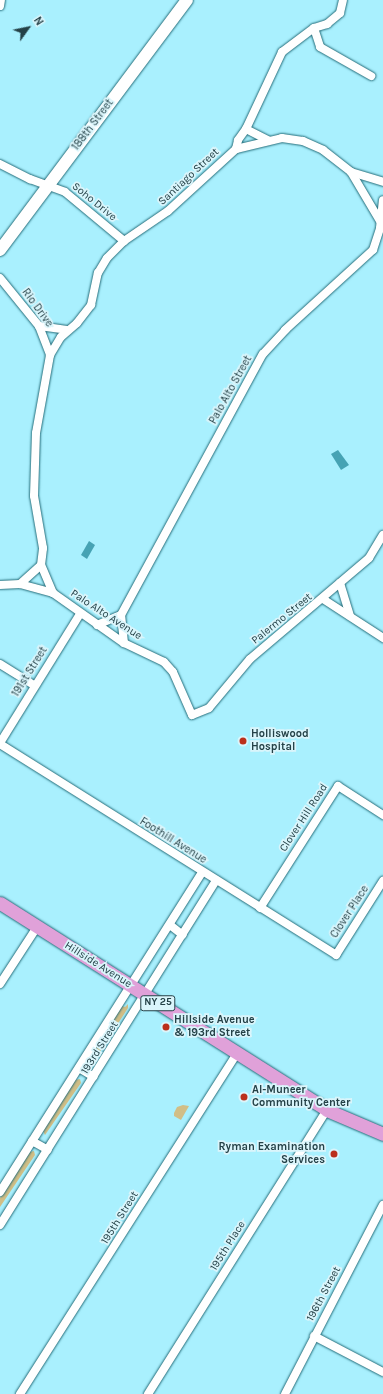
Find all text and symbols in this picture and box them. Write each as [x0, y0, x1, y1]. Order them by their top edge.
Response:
north arrow [8, 8, 48, 48]
text: N [31, 14, 46, 28]
street label: 188th Street [69, 97, 117, 153]
street label: Santiago Street [156, 146, 222, 208]
street label: Soho Drive [69, 180, 119, 224]
street label: Rio Drive [19, 286, 55, 330]
street label: Palo Alto Street [207, 353, 255, 427]
street label: Palo Alto Avenue [68, 587, 144, 643]
street label: Palermo Street [249, 591, 315, 647]
street label: 191st Street [9, 645, 51, 699]
place label: Holliswood Hospital [251, 728, 309, 754]
marker: Holliswood Hospital [238, 736, 248, 746]
street label: Clover Hill Road [277, 782, 331, 854]
street label: Foothill Avenue [137, 815, 209, 867]
street label: Clover Place [328, 883, 372, 941]
street label: Hillside Avenue [62, 939, 134, 991]
road number: NY 25 [140, 995, 176, 1011]
place label: Hillside Avenue & 193rd Street [174, 1014, 255, 1040]
street label: 193rd Street [79, 1019, 121, 1077]
marker: Hillside Avenue & 193rd Street [161, 1022, 171, 1032]
place label: Al-Muneer Community Center [252, 1084, 350, 1110]
marker: Al-Muneer Community Center [239, 1092, 249, 1102]
place label: Ryman Examination Services [219, 1141, 325, 1167]
marker: Ryman Examination Services [328, 1148, 340, 1160]
street label: 195th Street [99, 1189, 141, 1247]
street label: 195th Place [208, 1219, 248, 1273]
street label: 196th Street [304, 1264, 344, 1324]

